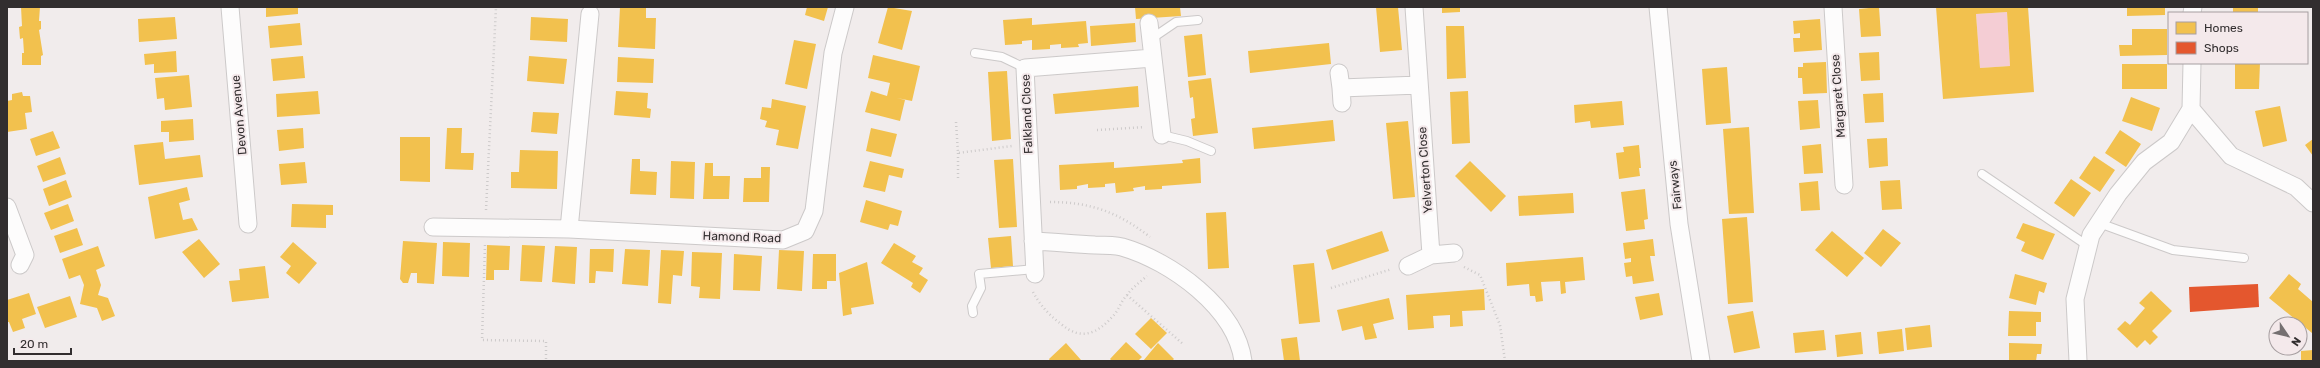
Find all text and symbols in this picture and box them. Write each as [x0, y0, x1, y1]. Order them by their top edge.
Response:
legend [2168, 12, 2308, 64]
text: Homes [2204, 21, 2243, 35]
text: Shops [2204, 41, 2239, 55]
street label: Margaret Close [1828, 53, 1848, 138]
street label: Devon Avenue [229, 74, 249, 155]
street label: Falkland Close [1019, 74, 1035, 154]
street label: Yelverton Close [1415, 126, 1435, 214]
street label: Fairways [1665, 160, 1685, 210]
street label: Hamond Road [703, 229, 781, 245]
north arrow [2268, 316, 2308, 356]
scale bar [14, 330, 71, 356]
text: N [2288, 334, 2303, 348]
text: 20 m [20, 337, 48, 351]

